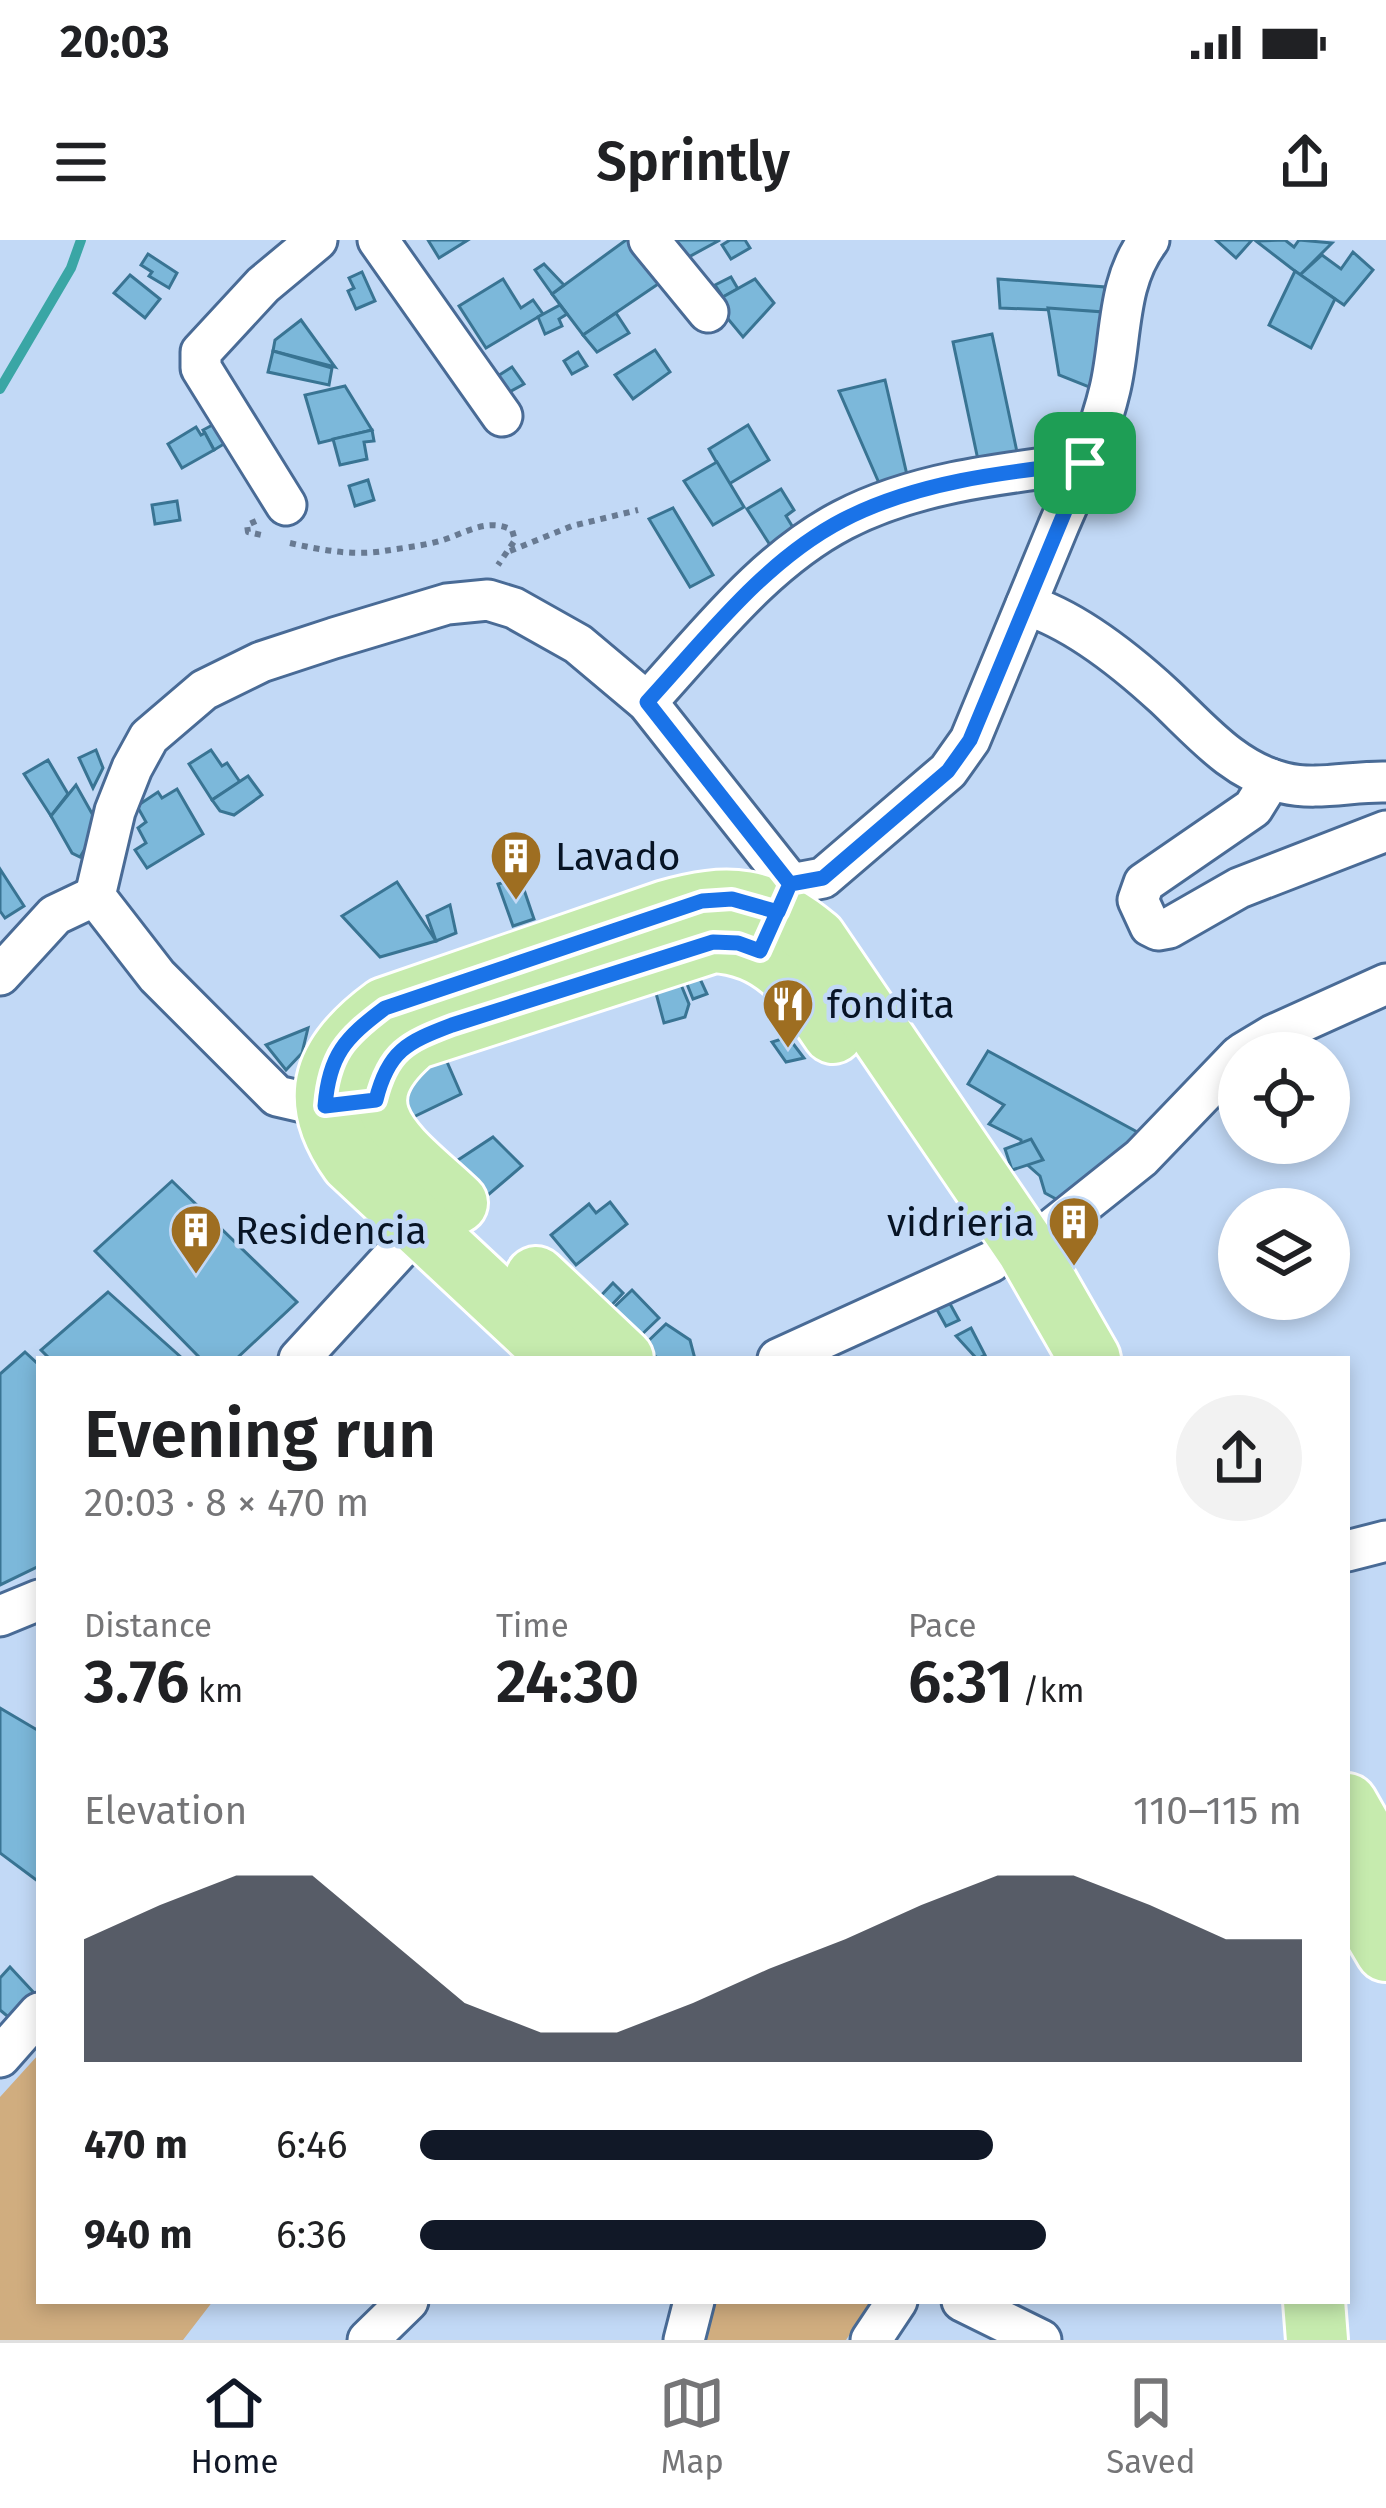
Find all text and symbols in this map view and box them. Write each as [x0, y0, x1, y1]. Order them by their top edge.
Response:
text: 20:03 [60, 15, 170, 69]
icon: menu [48, 129, 114, 195]
icon: share [1272, 129, 1338, 195]
text: Sprintly [596, 130, 790, 194]
pin [1034, 412, 1136, 514]
icon: arrive [1052, 430, 1118, 496]
building icon: Lavado [488, 828, 544, 902]
place label: Lavado [555, 834, 681, 880]
restaurant icon: fondita [760, 976, 816, 1050]
place label: fondita [827, 982, 955, 1028]
map controls [1218, 1032, 1350, 1320]
button: locate [1218, 1032, 1350, 1164]
button: layers [1218, 1188, 1350, 1320]
building icon: vidrieria [1046, 1194, 1102, 1268]
place label: vidrieria [887, 1200, 1035, 1246]
building icon: Residencia [168, 1202, 224, 1276]
place label: Residencia [235, 1208, 427, 1254]
text: Evening run [84, 1395, 436, 1474]
button: share [1176, 1395, 1302, 1521]
text: 20:03 · 8 × 470 m [84, 1480, 369, 1526]
text: Distance [84, 1606, 212, 1646]
text: Time [496, 1606, 569, 1646]
text: Pace [908, 1606, 976, 1646]
text: 3.76 [84, 1646, 189, 1718]
text: 24:30 [496, 1646, 639, 1718]
text: 6:31 [908, 1646, 1013, 1718]
text: km [189, 1671, 243, 1711]
text: /km [1013, 1671, 1085, 1711]
text: Elevation [84, 1788, 247, 1834]
text: 110–115 m [1133, 1788, 1302, 1834]
text: 470 m [84, 2122, 188, 2168]
text: 6:46 [276, 2122, 348, 2168]
text: 940 m [84, 2212, 193, 2258]
text: 6:36 [276, 2212, 347, 2258]
tab: Home [190, 2370, 278, 2482]
tab: Map [659, 2370, 725, 2482]
tab: Saved [1106, 2370, 1196, 2482]

